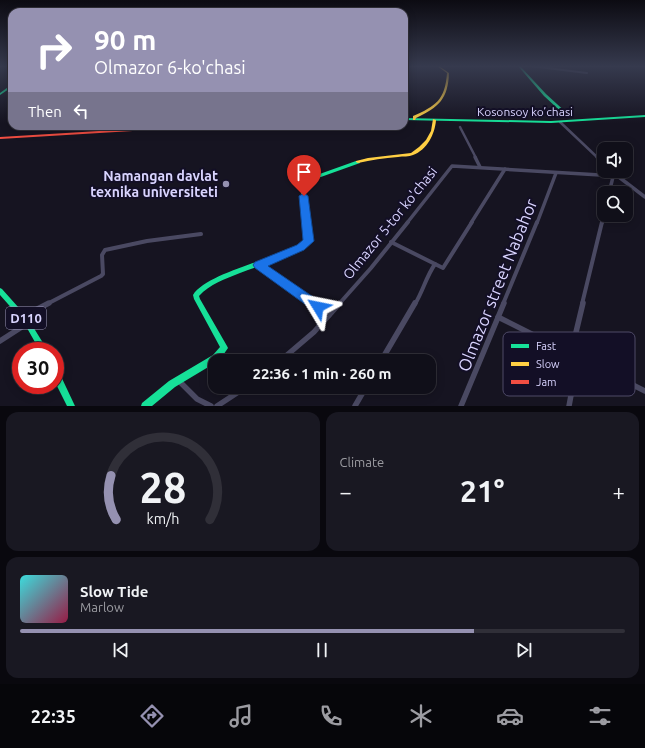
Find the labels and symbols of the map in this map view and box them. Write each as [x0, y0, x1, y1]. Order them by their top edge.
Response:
street label: Kosonsoy ko’chasi [477, 105, 573, 118]
pin [287, 155, 321, 196]
street label: Olmazor 5-tor ko'chasi [340, 163, 440, 283]
place label: Namangan davlat texnika universiteti [90, 168, 218, 200]
marker: Namangan davlat texnika universiteti [221, 179, 231, 189]
street label: Olmazor street Nabahor [454, 195, 541, 374]
position arrow [297, 286, 339, 328]
road number: D110 [6, 307, 46, 329]
legend [503, 332, 635, 396]
text: Fast [536, 340, 557, 352]
speed limit sign: 30 [12, 342, 64, 394]
text: Slow [536, 358, 560, 370]
text: Jam [536, 376, 557, 388]

